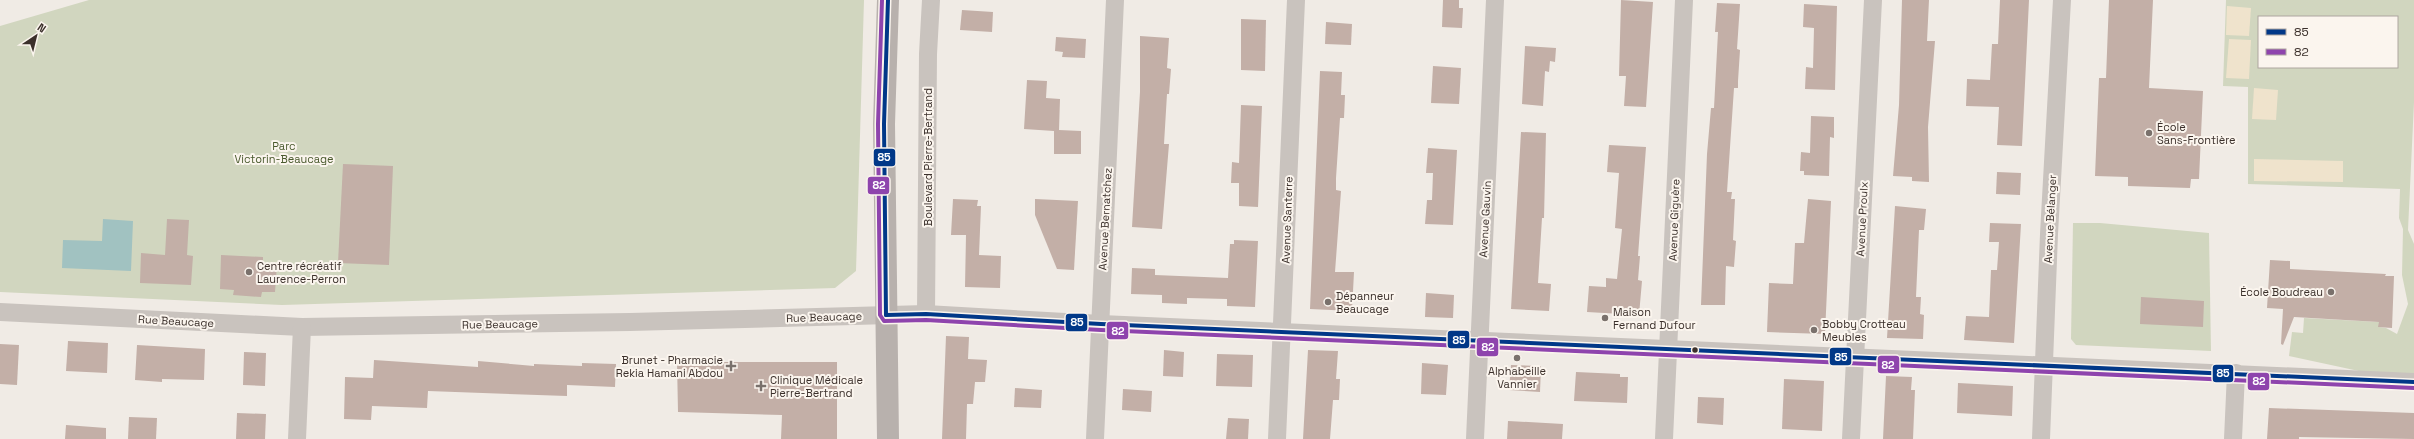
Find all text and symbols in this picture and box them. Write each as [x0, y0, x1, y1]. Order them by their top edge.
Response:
north arrow [16, 16, 56, 56]
legend [2258, 16, 2398, 68]
text: N [35, 20, 49, 36]
text: 85 [2294, 24, 2309, 40]
text: 82 [2294, 44, 2309, 60]
street label: Boulevard Pierre-Bertrand [921, 88, 935, 226]
place label: École Sans-Frontière [2157, 120, 2236, 147]
marker: École Sans-Frontière [2144, 128, 2154, 138]
park label: Parc Victorin-Beaucage [234, 139, 334, 166]
line badge: 85 [873, 148, 896, 167]
text: 85 [877, 150, 891, 164]
street label: Avenue Bernatchez [1095, 167, 1115, 271]
street label: Avenue Bélanger [2041, 174, 2059, 264]
line badge: 82 [867, 176, 890, 195]
street label: Avenue Santerre [1278, 176, 1296, 264]
text: 82 [872, 178, 886, 192]
street label: Avenue Giguère [1666, 179, 1682, 261]
street label: Avenue Gauvin [1476, 180, 1494, 258]
street label: Avenue Proulx [1853, 181, 1871, 257]
place label: Centre récréatif Laurence-Perron [257, 259, 346, 286]
marker: Centre récréatif Laurence-Perron [244, 267, 254, 277]
place label: École Boudreau [2240, 285, 2323, 299]
marker: École Boudreau [2326, 287, 2336, 297]
place label: Dépanneur Beaucage [1336, 289, 1394, 316]
marker: Dépanneur Beaucage [1323, 297, 1333, 307]
place label: Maison Fernand Dufour [1613, 305, 1696, 332]
street label: Rue Beaucage [786, 309, 862, 325]
street label: Rue Beaucage [138, 312, 214, 330]
line badge: 85 [1065, 313, 1088, 332]
marker: Maison Fernand Dufour [1600, 313, 1610, 323]
text: 85 [1070, 315, 1084, 329]
street label: Rue Beaucage [462, 316, 538, 332]
place label: Bobby Crotteau Meubles [1822, 317, 1906, 344]
line badge: 82 [1106, 321, 1129, 340]
text: 82 [1111, 324, 1125, 338]
marker: Bobby Crotteau Meubles [1809, 325, 1819, 335]
line badge: 85 [1447, 330, 1470, 349]
text: 85 [1452, 333, 1466, 347]
line badge: 82 [1476, 337, 1499, 357]
text: 82 [1481, 340, 1495, 354]
unlabelled marker [1690, 345, 1700, 355]
line badge: 85 [1829, 347, 1852, 366]
text: 85 [1834, 350, 1848, 364]
place label: Brunet - Pharmacie Rekia Hamani Abdou [616, 353, 723, 380]
marker: Alphabeille Vannier [1512, 353, 1522, 363]
line badge: 82 [1877, 355, 1900, 374]
text: 82 [1881, 358, 1895, 372]
marker: Brunet - Pharmacie Rekia Hamani Abdou [726, 361, 736, 371]
place label: Alphabeille Vannier [1488, 364, 1546, 391]
line badge: 85 [2212, 364, 2234, 383]
text: 85 [2216, 366, 2230, 380]
line badge: 82 [2247, 372, 2270, 391]
place label: Clinique Médicale Pierre-Bertrand [770, 373, 863, 400]
text: 82 [2252, 374, 2266, 388]
marker: Clinique Médicale Pierre-Bertrand [755, 380, 767, 392]

